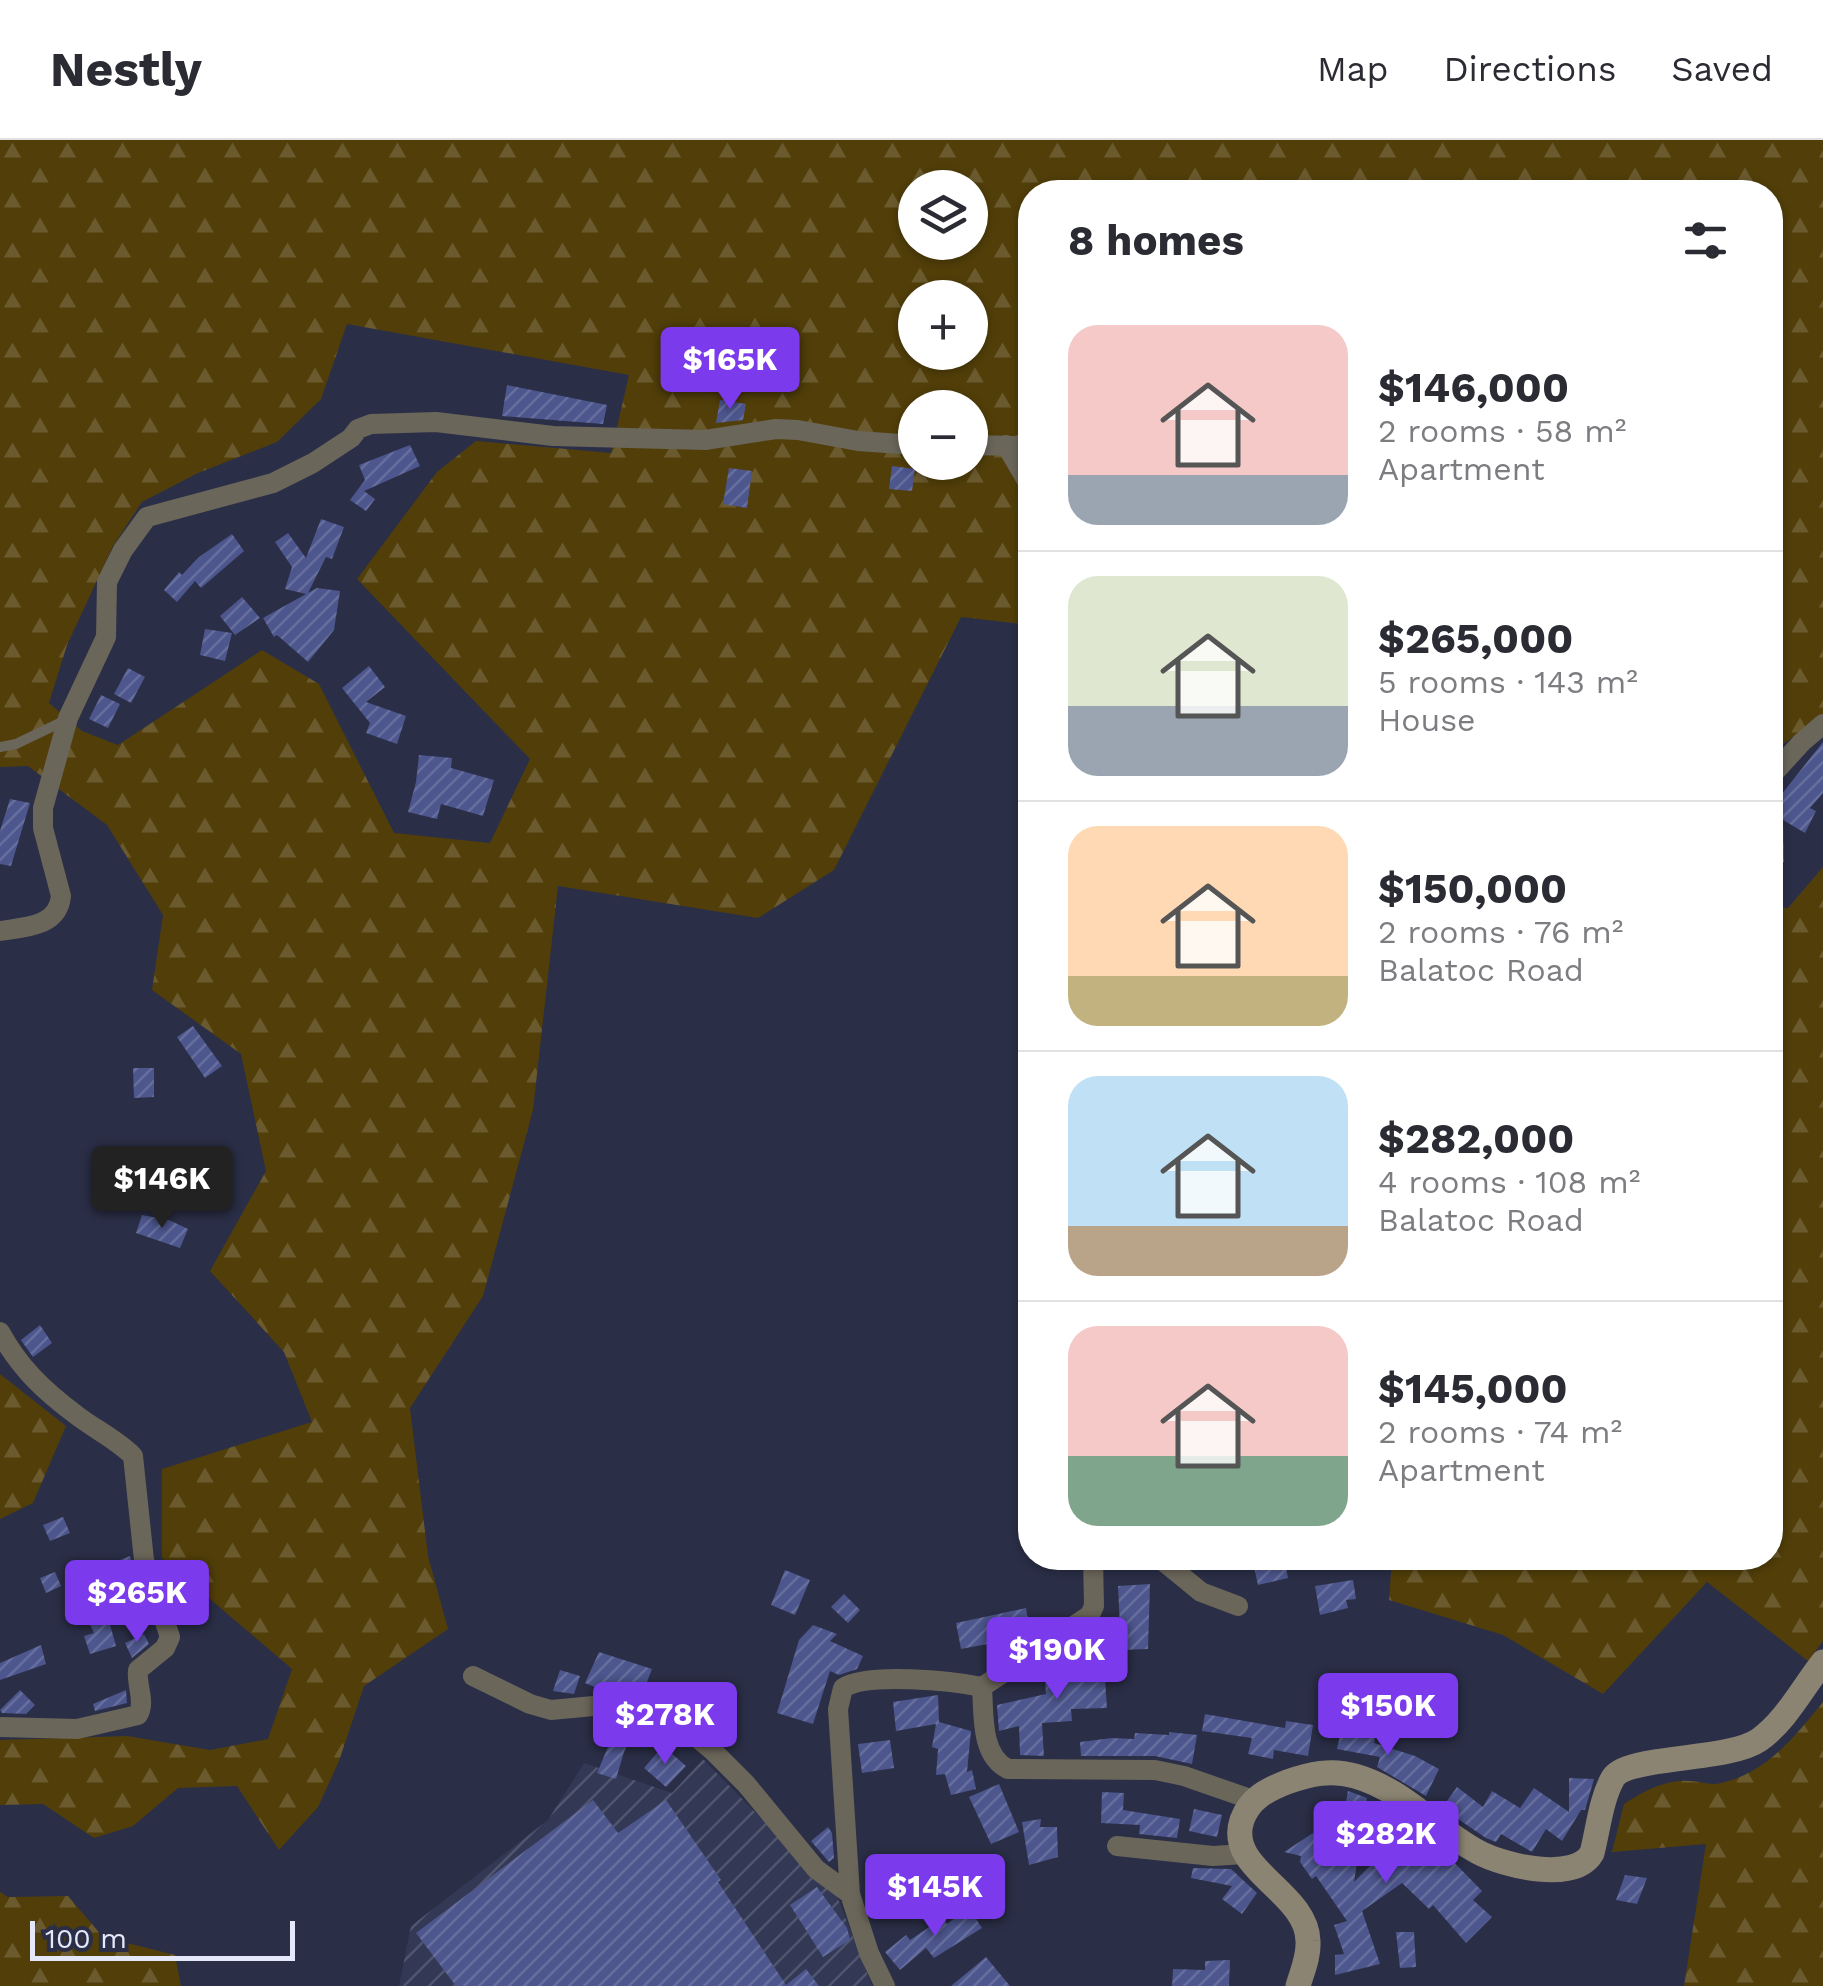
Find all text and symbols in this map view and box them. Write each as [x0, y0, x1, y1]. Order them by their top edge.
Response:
text: Nestly [50, 41, 202, 98]
text: Map [1317, 48, 1388, 90]
text: Directions [1443, 48, 1616, 90]
text: Saved [1671, 48, 1773, 90]
map controls [898, 170, 988, 480]
button: layers [898, 170, 988, 260]
icon: filters [1678, 213, 1733, 268]
text: 8 homes [1068, 216, 1244, 265]
button: + [898, 280, 988, 370]
pin: $165K [660, 327, 800, 412]
text: $165K [683, 340, 777, 378]
text: $146,000 [1378, 363, 1569, 412]
icon: home [1148, 365, 1268, 485]
button: − [898, 390, 988, 480]
text: 2 rooms · 58 m² [1378, 412, 1626, 450]
text: Apartment [1378, 450, 1545, 488]
text: $265,000 [1378, 614, 1573, 663]
icon: home [1148, 616, 1268, 736]
text: 5 rooms · 143 m² [1378, 663, 1638, 701]
text: House [1378, 701, 1476, 739]
text: $150,000 [1378, 864, 1567, 913]
icon: home [1148, 866, 1268, 986]
text: 2 rooms · 76 m² [1378, 913, 1624, 951]
text: Balatoc Road [1378, 951, 1584, 989]
text: $282,000 [1378, 1114, 1574, 1163]
icon: home [1148, 1116, 1268, 1236]
pin: $146K [92, 1146, 232, 1231]
text: $146K [114, 1159, 210, 1197]
text: 4 rooms · 108 m² [1378, 1163, 1640, 1201]
text: Balatoc Road [1378, 1201, 1584, 1239]
text: $145,000 [1378, 1364, 1568, 1413]
icon: home [1148, 1366, 1268, 1486]
text: 2 rooms · 74 m² [1378, 1413, 1622, 1451]
text: Apartment [1378, 1451, 1545, 1489]
pin: $265K [67, 1560, 207, 1645]
text: $265K [87, 1573, 187, 1611]
pin: $190K [987, 1617, 1127, 1702]
text: $190K [1009, 1630, 1105, 1668]
pin: $150K [1318, 1673, 1458, 1758]
pin: $278K [595, 1682, 735, 1767]
text: $150K [1340, 1686, 1436, 1724]
text: $278K [615, 1695, 715, 1733]
pin: $282K [1316, 1801, 1456, 1886]
text: $282K [1336, 1814, 1436, 1852]
pin: $145K [865, 1854, 1005, 1939]
text: $145K [887, 1867, 983, 1905]
scale bar [30, 1916, 295, 1960]
text: 100 m [45, 1922, 127, 1955]

